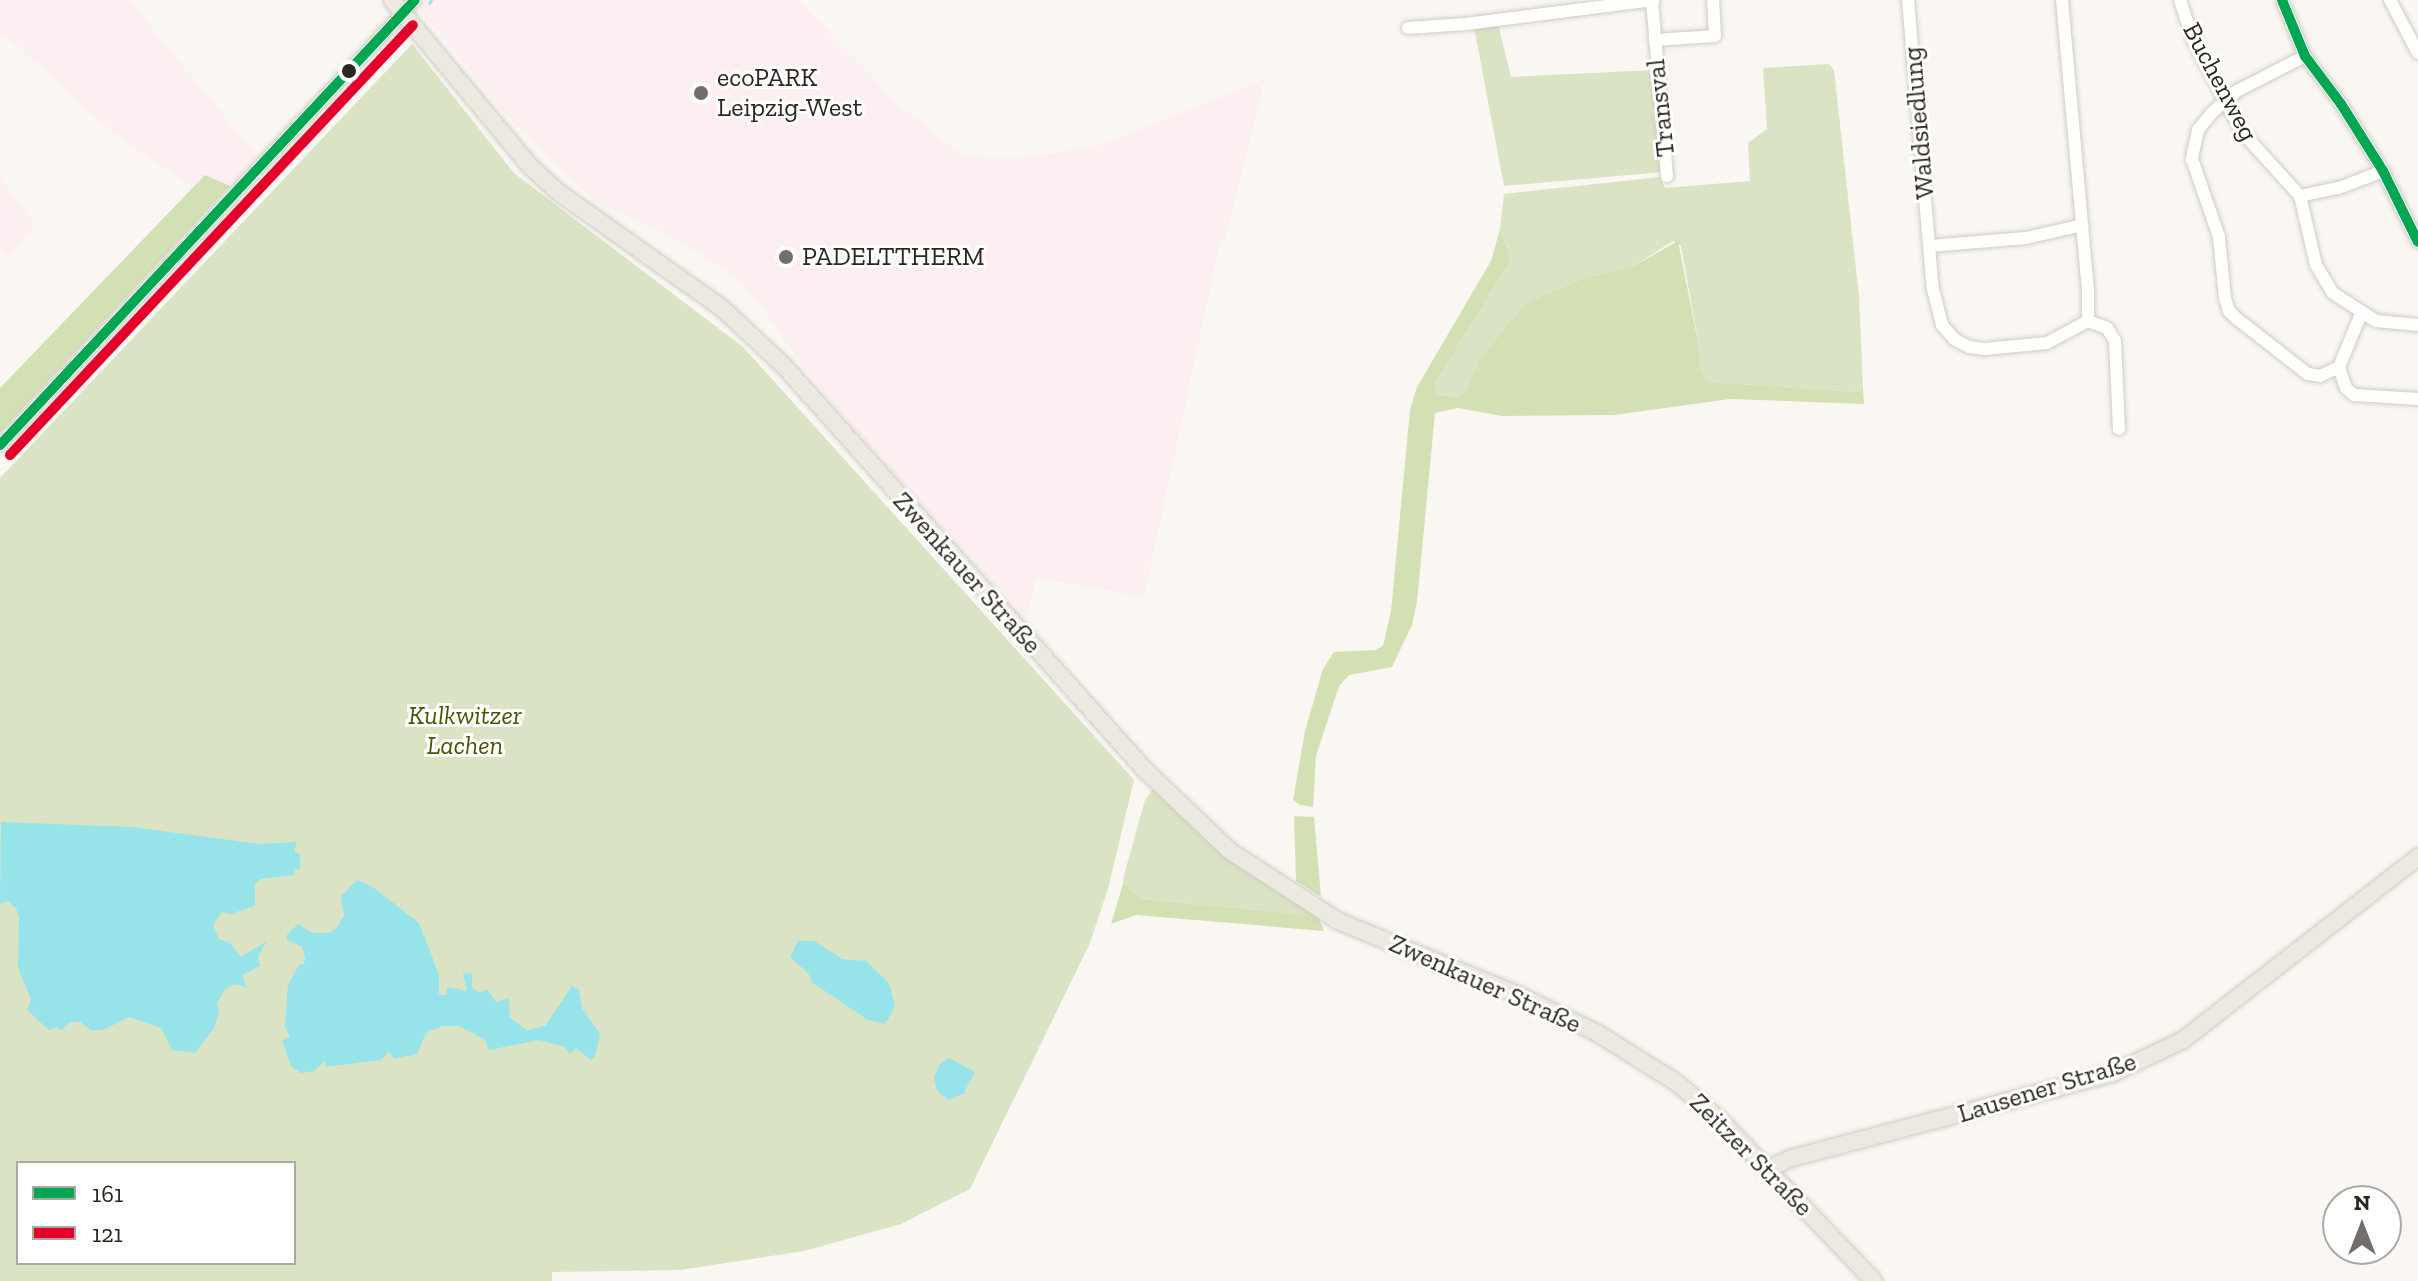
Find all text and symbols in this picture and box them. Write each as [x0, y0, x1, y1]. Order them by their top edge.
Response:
street label: Buchenweg [2176, 17, 2264, 147]
street label: Waldsiedlung [1897, 46, 1941, 200]
street label: Transval [1640, 58, 1682, 158]
place label: ecoPARK Leipzig-West [717, 62, 862, 124]
unlabelled marker [341, 63, 357, 79]
marker: ecoPARK Leipzig-West [692, 84, 710, 102]
place label: PADELTTHERM [802, 241, 985, 273]
marker: PADELTTHERM [777, 248, 795, 266]
street label: Zwenkauer Straße [886, 486, 1048, 660]
park label: Kulkwitzer Lachen [408, 700, 522, 762]
street label: Zwenkauer Straße [1384, 928, 1586, 1040]
street label: Lausener Straße [1954, 1046, 2140, 1130]
street label: Zeitzer Straße [1683, 1087, 1819, 1223]
legend [16, 1161, 296, 1265]
text: 161 [92, 1179, 123, 1208]
north arrow [2322, 1185, 2402, 1265]
text: N [2354, 1189, 2370, 1216]
text: 121 [92, 1219, 123, 1248]

